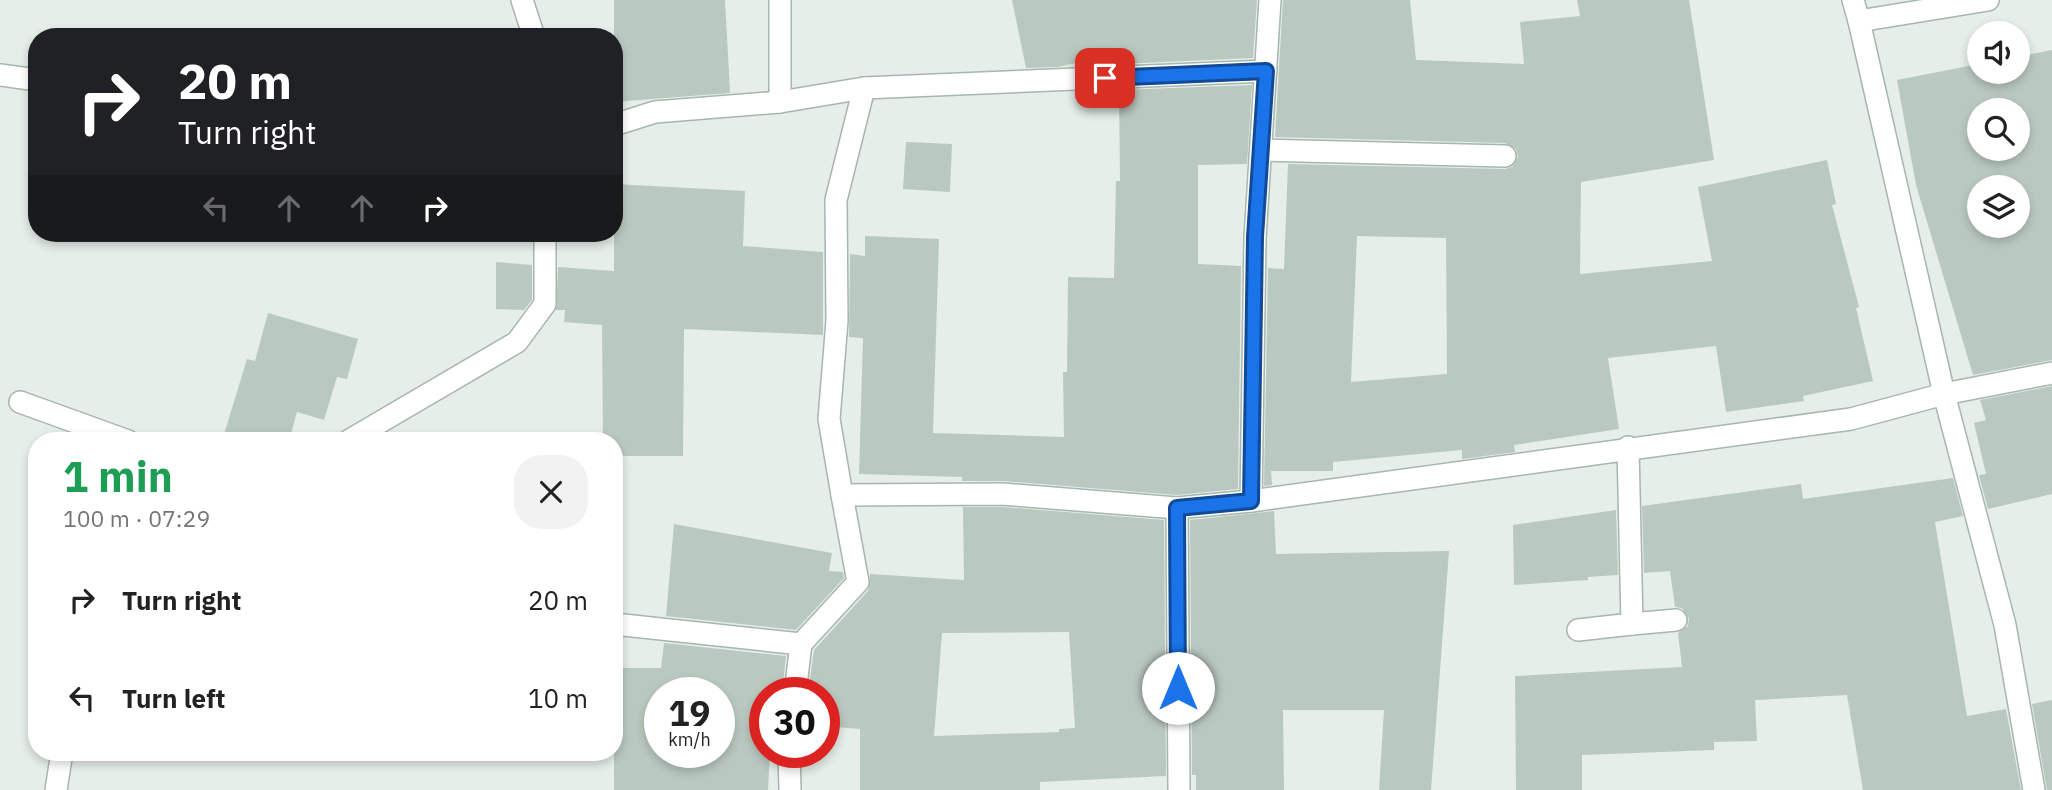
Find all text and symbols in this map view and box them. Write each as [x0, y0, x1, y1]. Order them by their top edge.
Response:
map controls [1967, 21, 2030, 238]
button: sound [1967, 21, 2030, 84]
pin [1075, 48, 1135, 108]
text: 20 m [178, 49, 292, 112]
icon: right [63, 56, 154, 147]
icon: arrive [1086, 59, 1124, 97]
button: search [1967, 98, 2030, 161]
text: Turn right [178, 111, 316, 153]
button: layers [1967, 175, 2030, 238]
icon: left [197, 189, 235, 227]
icon: ahead [270, 189, 308, 227]
icon: ahead [343, 189, 381, 227]
icon: right [416, 189, 454, 227]
text: 1 min [63, 449, 173, 504]
button: close [514, 455, 588, 529]
text: 100 m · 07:29 [63, 503, 210, 533]
icon: right [63, 581, 101, 619]
text: Turn right [122, 583, 241, 617]
text: 20 m [528, 583, 588, 617]
position arrow [1141, 651, 1215, 725]
speed limit sign: 30 [749, 677, 840, 768]
icon: left [63, 679, 101, 717]
text: Turn left [122, 681, 225, 715]
text: 10 m [528, 681, 588, 715]
text: 19 [668, 690, 711, 736]
text: km/h [668, 728, 711, 751]

